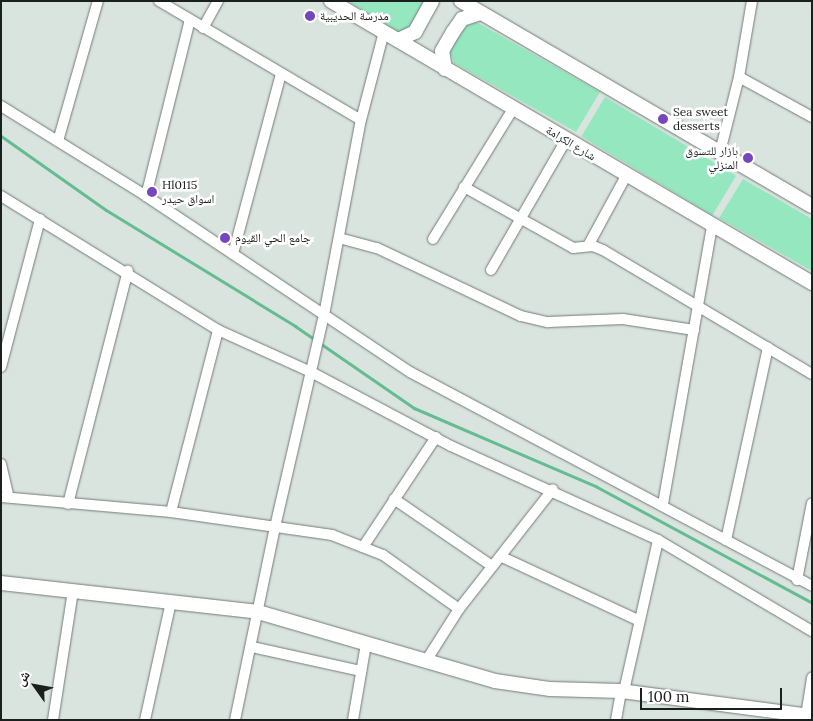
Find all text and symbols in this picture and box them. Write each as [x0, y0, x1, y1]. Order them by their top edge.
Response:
place label: مدرسة الحديبية [320, 9, 389, 23]
marker: مدرسة الحديبية [304, 10, 316, 22]
place label: Sea sweet desserts [673, 105, 728, 133]
marker: Sea sweet desserts [657, 113, 669, 125]
street label: شارع الكرامة [544, 123, 598, 163]
place label: بازار للتسوق المنزلي [685, 144, 738, 172]
marker: بازار للتسوق المنزلي [742, 152, 754, 164]
place label: Hl0115 اسواق حيدر [162, 178, 214, 206]
marker: Hl0115 اسواق حيدر [146, 186, 158, 198]
place label: جامع الحي القيوم [235, 231, 311, 245]
marker: جامع الحي القيوم [219, 232, 231, 244]
north arrow [10, 661, 60, 711]
text: ش [11, 667, 34, 689]
scale bar [643, 678, 786, 710]
text: 100 m [648, 687, 689, 706]

